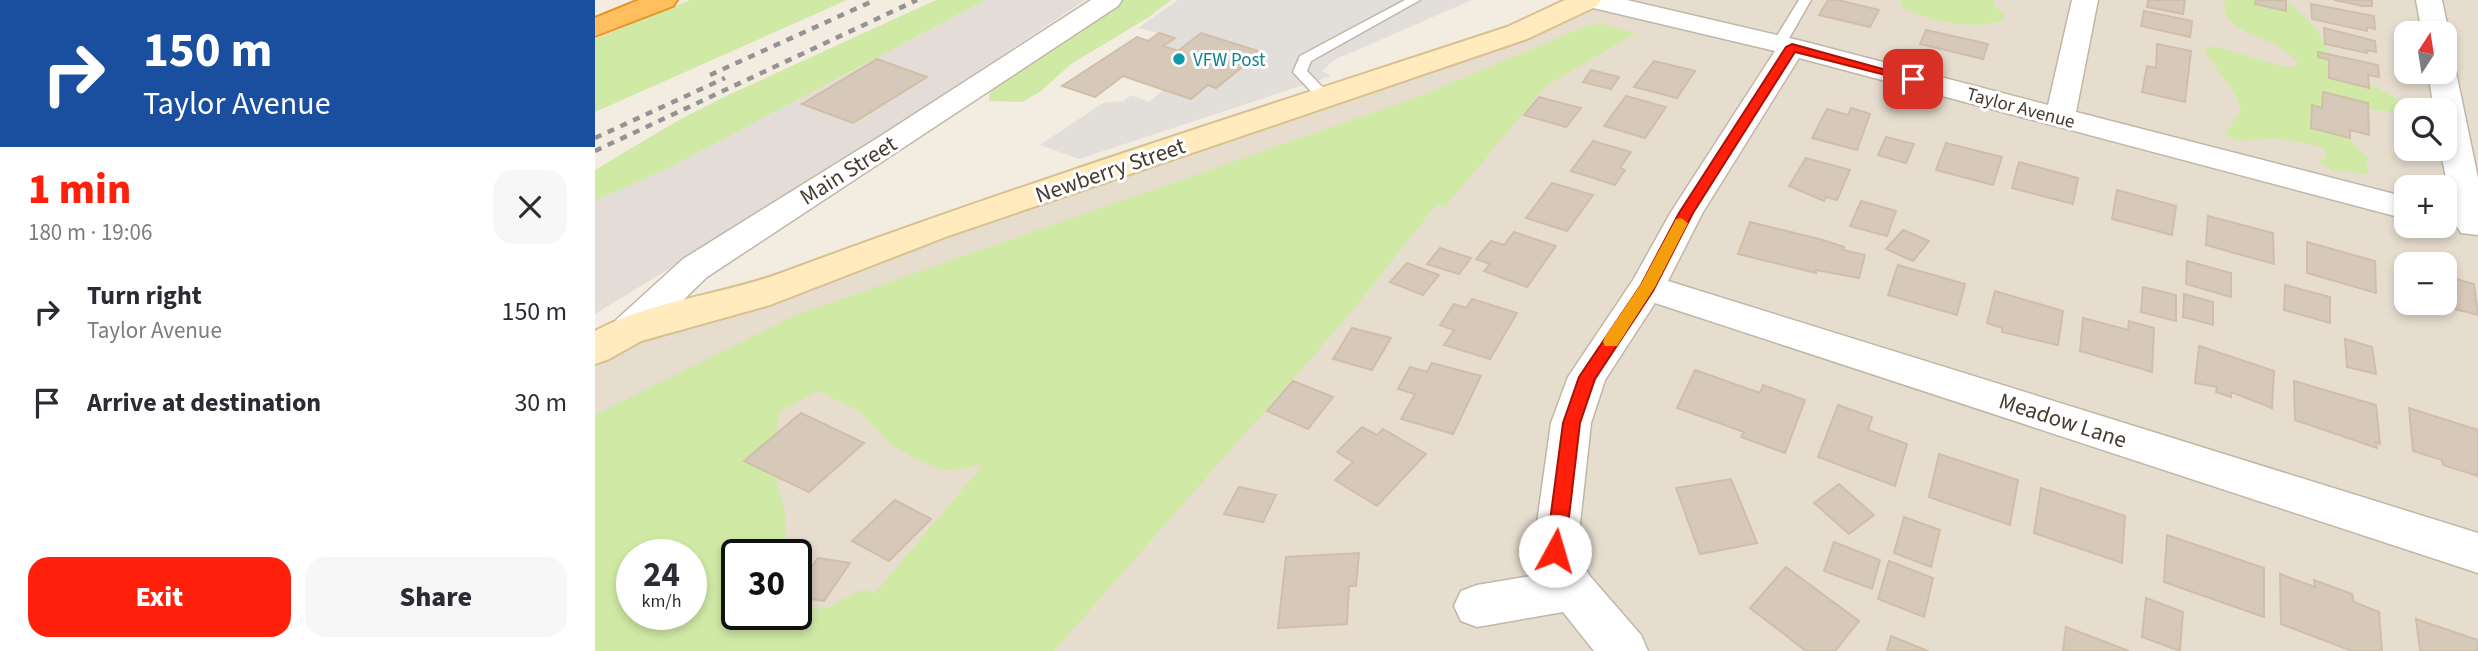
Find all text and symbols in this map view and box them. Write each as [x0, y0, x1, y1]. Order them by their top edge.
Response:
text: 150 m [143, 16, 272, 86]
north arrow [2394, 21, 2457, 84]
map controls [2394, 21, 2457, 315]
icon: right [28, 28, 119, 119]
place label: VFW Post [1193, 47, 1266, 74]
pin [1883, 49, 1943, 109]
marker: VFW Post [1171, 51, 1187, 67]
icon: arrive [1894, 60, 1932, 98]
text: Taylor Avenue [143, 81, 331, 127]
street label: Taylor Avenue [1963, 81, 2078, 136]
button: search [2394, 98, 2457, 161]
street label: Main Street [793, 127, 903, 213]
street label: Newberry Street [1031, 129, 1190, 212]
text: 1 min [28, 160, 131, 220]
button: close [493, 170, 567, 244]
button: + [2394, 175, 2457, 238]
text: 180 m · 19:06 [28, 216, 152, 249]
button: − [2394, 252, 2457, 315]
text: Turn right [87, 277, 202, 314]
icon: right [28, 293, 66, 331]
text: 150 m [501, 293, 567, 330]
text: Taylor Avenue [87, 314, 222, 347]
icon: arrive [28, 384, 66, 422]
text: Arrive at destination [87, 384, 321, 421]
text: 30 m [514, 384, 567, 421]
street label: Meadow Lane [1995, 384, 2131, 457]
position arrow [1518, 514, 1592, 588]
speed limit sign: 30 [721, 539, 812, 630]
text: 24 [643, 550, 680, 600]
button: Exit [28, 557, 291, 637]
button: Share [305, 557, 567, 637]
text: km/h [642, 589, 681, 614]

